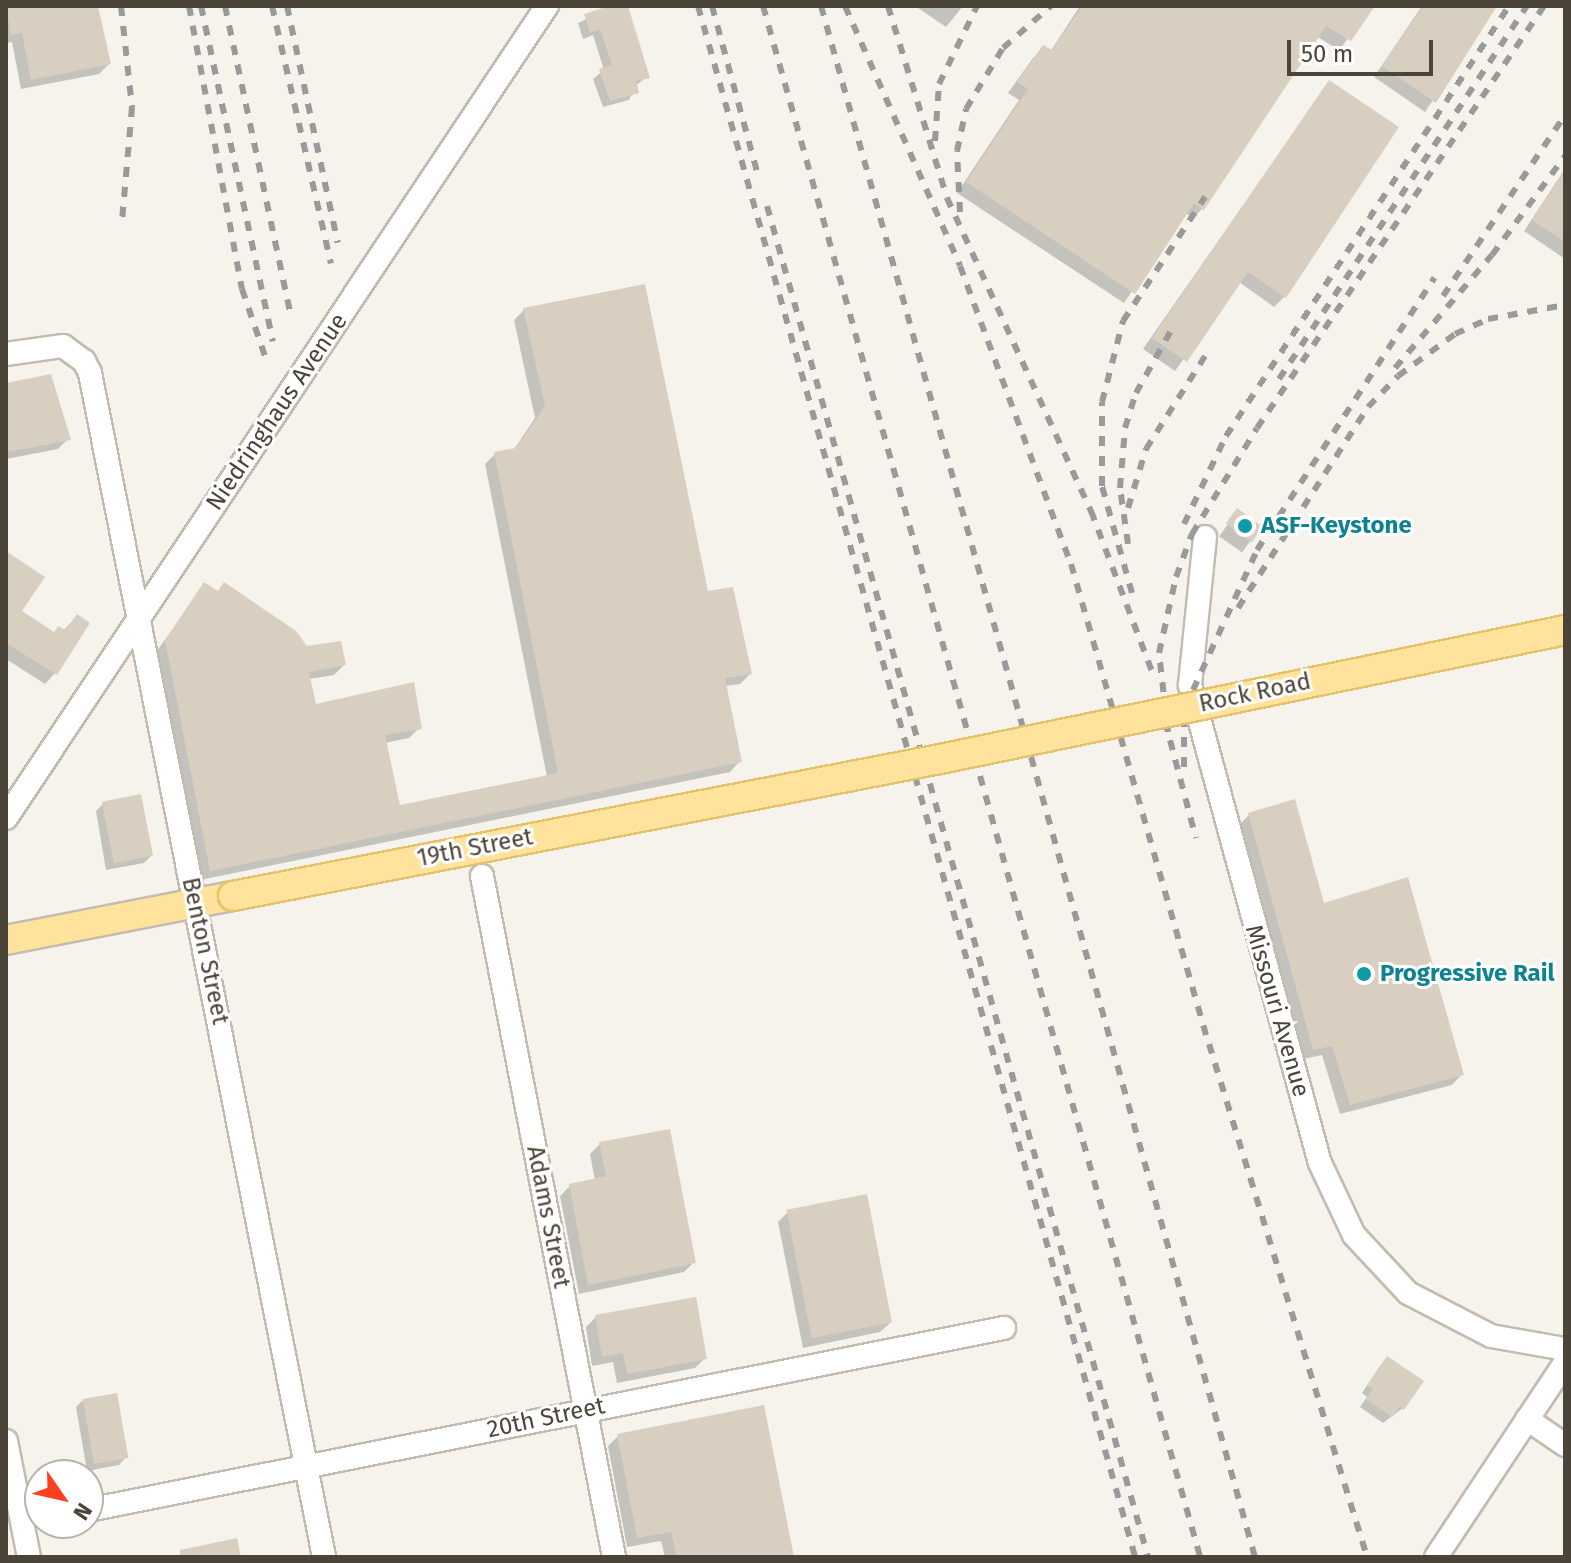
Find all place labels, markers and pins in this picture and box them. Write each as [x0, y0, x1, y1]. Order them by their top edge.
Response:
place label: ASF-Keystone [1261, 512, 1412, 540]
marker: ASF-Keystone [1236, 517, 1254, 535]
place label: Progressive Rail [1380, 960, 1555, 988]
marker: Progressive Rail [1355, 965, 1373, 983]

